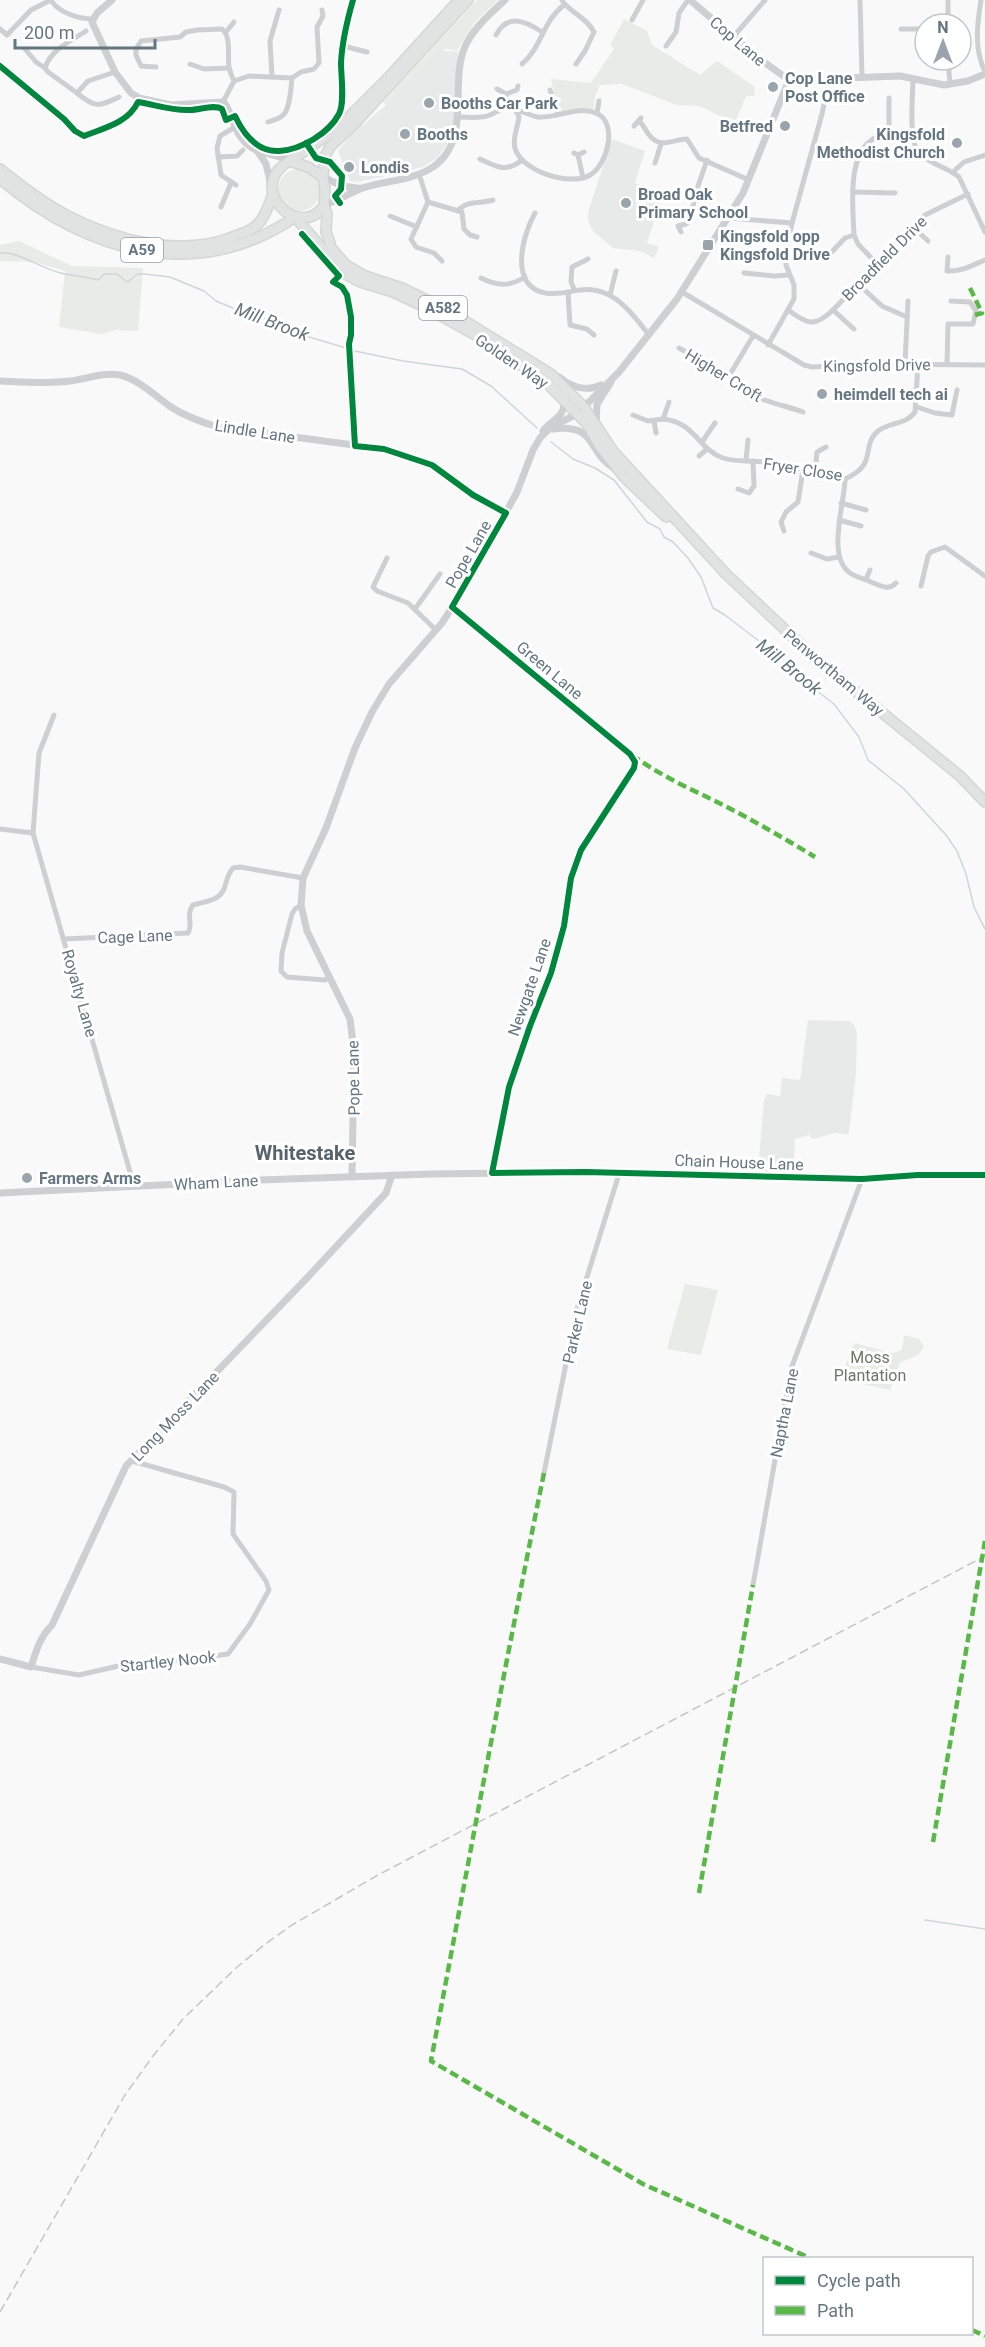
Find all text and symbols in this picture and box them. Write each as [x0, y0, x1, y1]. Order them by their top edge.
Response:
scale bar [15, 12, 154, 50]
north arrow [913, 12, 973, 72]
street label: Cop Lane [706, 13, 770, 70]
text: N [937, 18, 949, 37]
text: 200 m [24, 22, 75, 43]
place label: Cop Lane Post Office [785, 69, 865, 106]
marker: Cop Lane Post Office [766, 80, 780, 94]
place label: Booths Car Park [441, 94, 558, 113]
marker: Booths Car Park [422, 96, 436, 110]
place label: Betfred [720, 117, 773, 136]
marker: Betfred [778, 119, 792, 133]
place label: Booths [417, 125, 468, 144]
place label: Kingsfold Methodist Church [817, 125, 945, 162]
marker: Booths [398, 127, 412, 141]
marker: Kingsfold Methodist Church [950, 136, 964, 150]
place label: Londis [361, 158, 409, 177]
marker: Londis [342, 160, 356, 174]
place label: Broad Oak Primary School [638, 185, 748, 222]
marker: Broad Oak Primary School [619, 196, 633, 210]
street label: Broadfield Drive [838, 212, 931, 305]
place label: Kingsfold opp Kingsfold Drive [720, 227, 830, 264]
road number: A59 [121, 238, 163, 262]
marker: Kingsfold opp Kingsfold Drive [701, 238, 715, 252]
road number: A582 [419, 296, 467, 320]
water label: Mill Brook [232, 298, 313, 346]
street label: Golden Way [471, 330, 552, 393]
street label: Higher Croft [682, 345, 766, 406]
street label: Kingsfold Drive [823, 355, 931, 376]
place label: heimdell tech ai [834, 385, 948, 404]
marker: heimdell tech ai [815, 387, 829, 401]
street label: Lindle Lane [213, 416, 297, 447]
street label: Fryer Close [762, 454, 844, 485]
street label: Pope Lane [441, 517, 495, 592]
street label: Penwortham Way [780, 625, 888, 720]
water label: Mill Brook [752, 634, 827, 700]
street label: Green Lane [513, 637, 587, 704]
street label: Cage Lane [97, 926, 173, 947]
street label: Newgate Lane [504, 936, 555, 1038]
street label: Royalty Lane [58, 947, 101, 1039]
street label: Pope Lane [343, 1040, 364, 1116]
district label: Whitestake [255, 1141, 355, 1165]
street label: Chain House Lane [674, 1151, 804, 1174]
place label: Farmers Arms [39, 1169, 141, 1188]
marker: Farmers Arms [20, 1171, 34, 1185]
street label: Wham Lane [173, 1171, 259, 1194]
street label: Parker Lane [559, 1279, 596, 1365]
park label: Moss Plantation [834, 1348, 906, 1385]
street label: Long Moss Lane [128, 1367, 223, 1465]
street label: Naptha Lane [767, 1367, 802, 1459]
street label: Startley Nook [119, 1647, 218, 1676]
legend [763, 2257, 973, 2335]
text: Cycle path [817, 2270, 901, 2291]
text: Path [817, 2300, 854, 2321]

